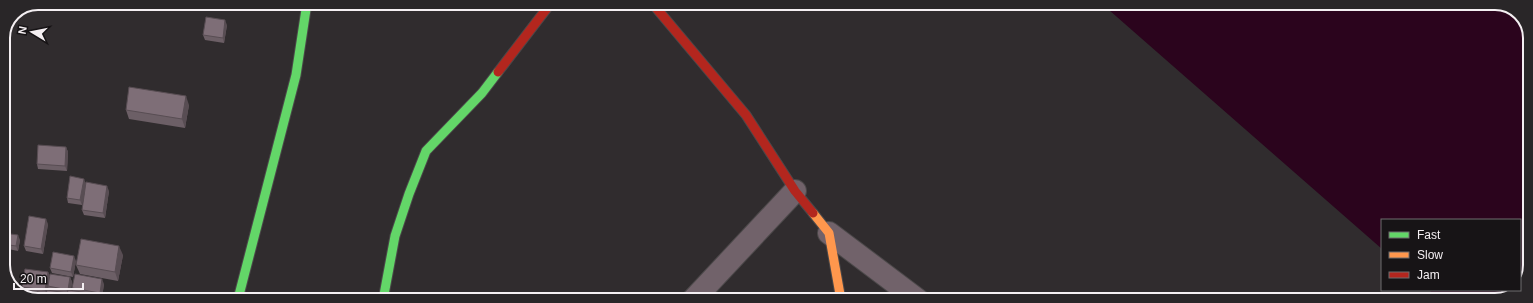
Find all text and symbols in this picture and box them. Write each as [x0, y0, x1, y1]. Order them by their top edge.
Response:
north arrow [12, 12, 52, 52]
text: N [16, 25, 29, 35]
legend [1381, 219, 1521, 291]
text: Fast [1417, 228, 1441, 242]
text: Slow [1417, 248, 1443, 262]
scale bar [14, 265, 83, 291]
text: Jam [1417, 268, 1440, 282]
text: 20 m [20, 272, 47, 286]

